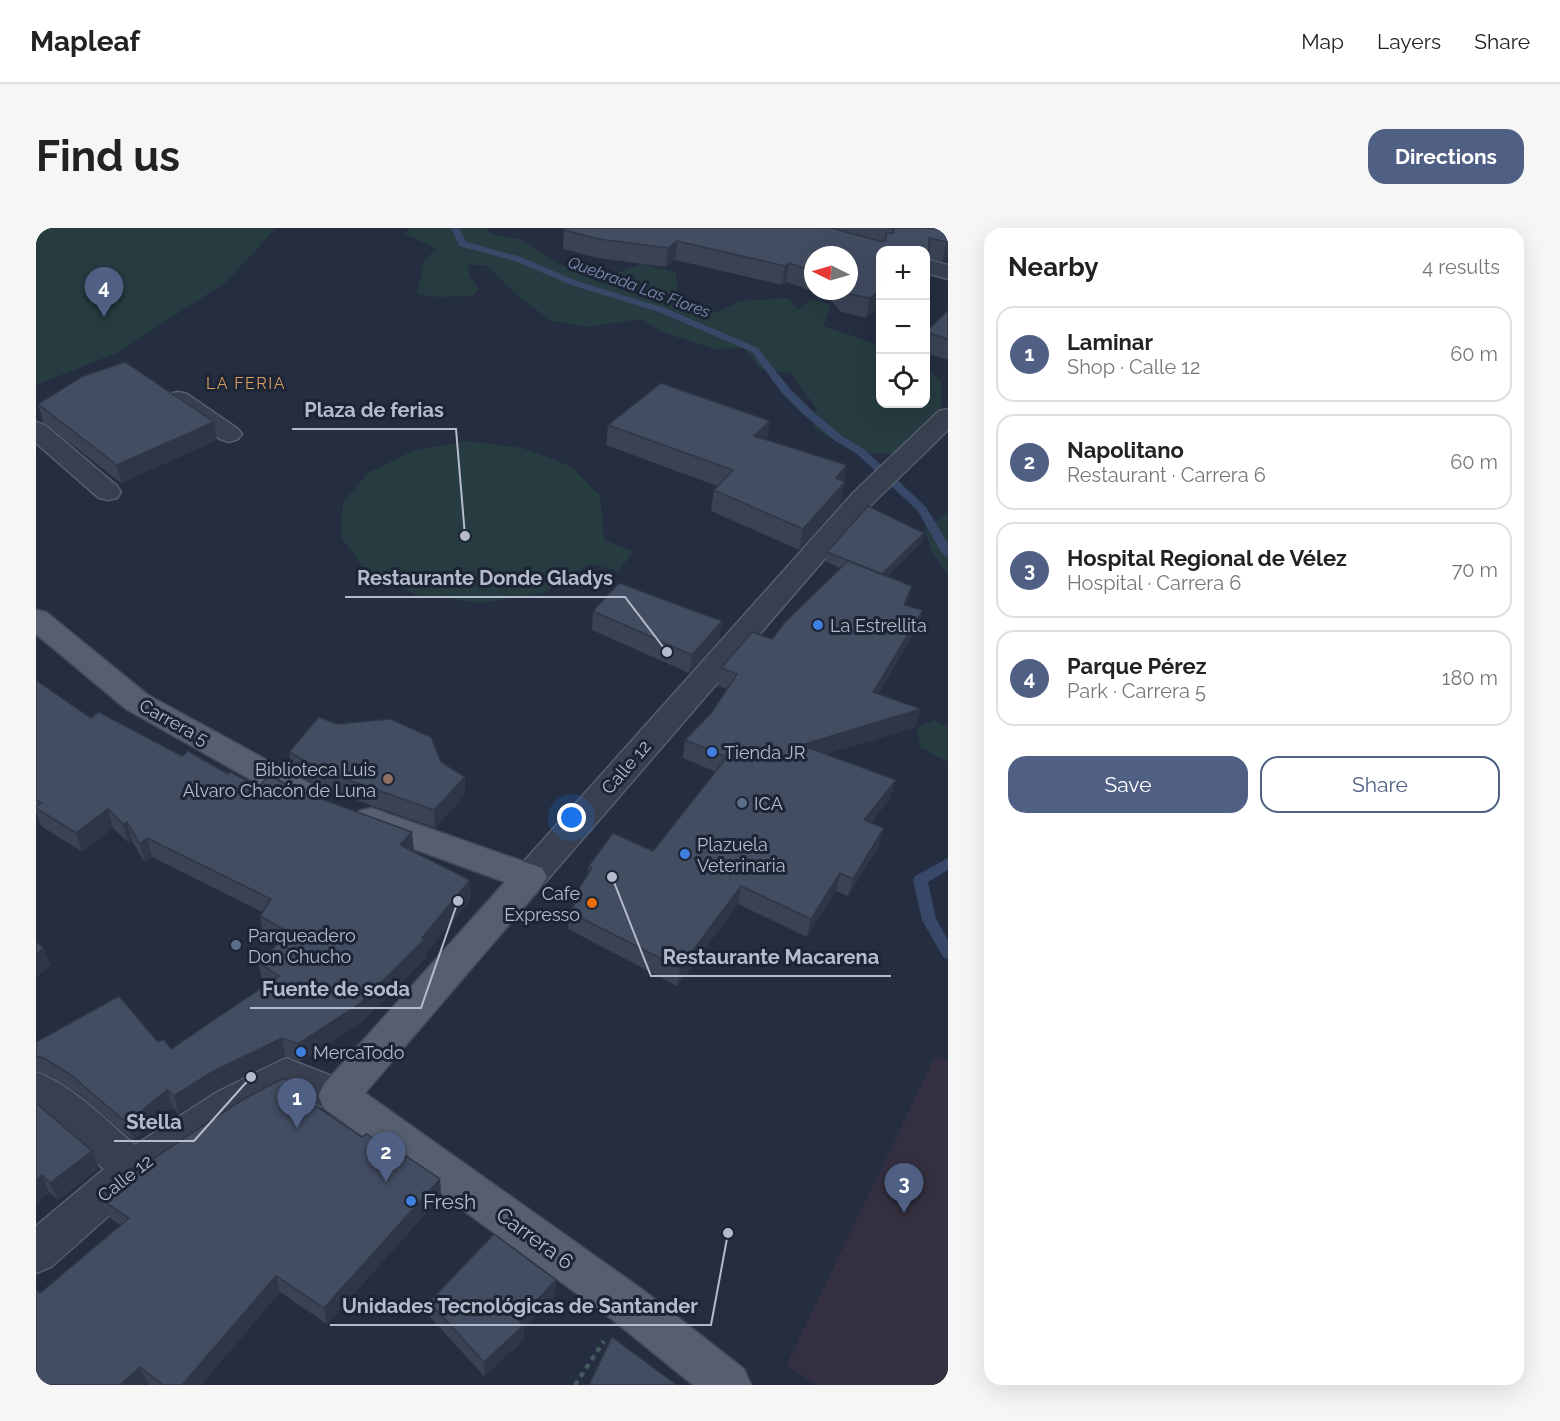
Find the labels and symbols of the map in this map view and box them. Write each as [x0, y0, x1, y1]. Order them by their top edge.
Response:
north arrow [804, 246, 858, 300]
water label: Quebrada Las Flores [565, 252, 713, 322]
pin: 4 [84, 268, 124, 317]
district label: LA FERIA [206, 374, 286, 393]
callout: Plaza de ferias [292, 391, 456, 429]
text: Plaza de ferias [304, 398, 444, 422]
callout: Restaurante Donde Gladys [345, 559, 625, 597]
text: Restaurante Donde Gladys [357, 566, 613, 590]
place label: La Estrellita [830, 615, 927, 636]
marker: La Estrellita [811, 618, 825, 632]
street label: Carrera 5 [136, 694, 212, 750]
street label: Calle 12 [597, 736, 655, 798]
place label: Tienda JR [724, 742, 806, 763]
marker: Tienda JR [705, 745, 719, 759]
place label: Biblioteca Luis Alvaro Chacón de Luna [183, 759, 376, 801]
marker: Biblioteca Luis Alvaro Chacón de Luna [381, 772, 395, 786]
place label: ICA [754, 793, 783, 814]
marker: ICA [735, 796, 749, 810]
your location [557, 803, 586, 832]
place label: Plazuela Veterinaria [697, 834, 786, 876]
marker: Plazuela Veterinaria [678, 847, 692, 861]
place label: Cafe Expresso [504, 883, 580, 925]
marker: Cafe Expresso [585, 896, 599, 910]
place label: Parqueadero Don Chucho [248, 925, 356, 967]
marker: Parqueadero Don Chucho [229, 938, 243, 952]
callout: Restaurante Macarena [651, 938, 891, 976]
text: Restaurante Macarena [663, 945, 879, 969]
callout: Fuente de soda [250, 970, 421, 1008]
text: Fuente de soda [262, 977, 410, 1001]
place label: MercaTodo [313, 1042, 405, 1063]
marker: MercaTodo [294, 1045, 308, 1059]
pin: 1 [278, 1078, 316, 1128]
callout: Stella [114, 1103, 194, 1141]
text: Stella [126, 1110, 182, 1134]
pin: 2 [366, 1132, 406, 1182]
street label: Calle 12 [93, 1150, 157, 1206]
pin: 3 [884, 1164, 924, 1213]
place label: Fresh [423, 1189, 476, 1214]
marker: Fresh [404, 1194, 418, 1208]
street label: Carrera 6 [491, 1202, 579, 1274]
callout: Unidades Tecnológicas de Santander [330, 1287, 711, 1325]
text: Unidades Tecnológicas de Santander [342, 1294, 698, 1318]

